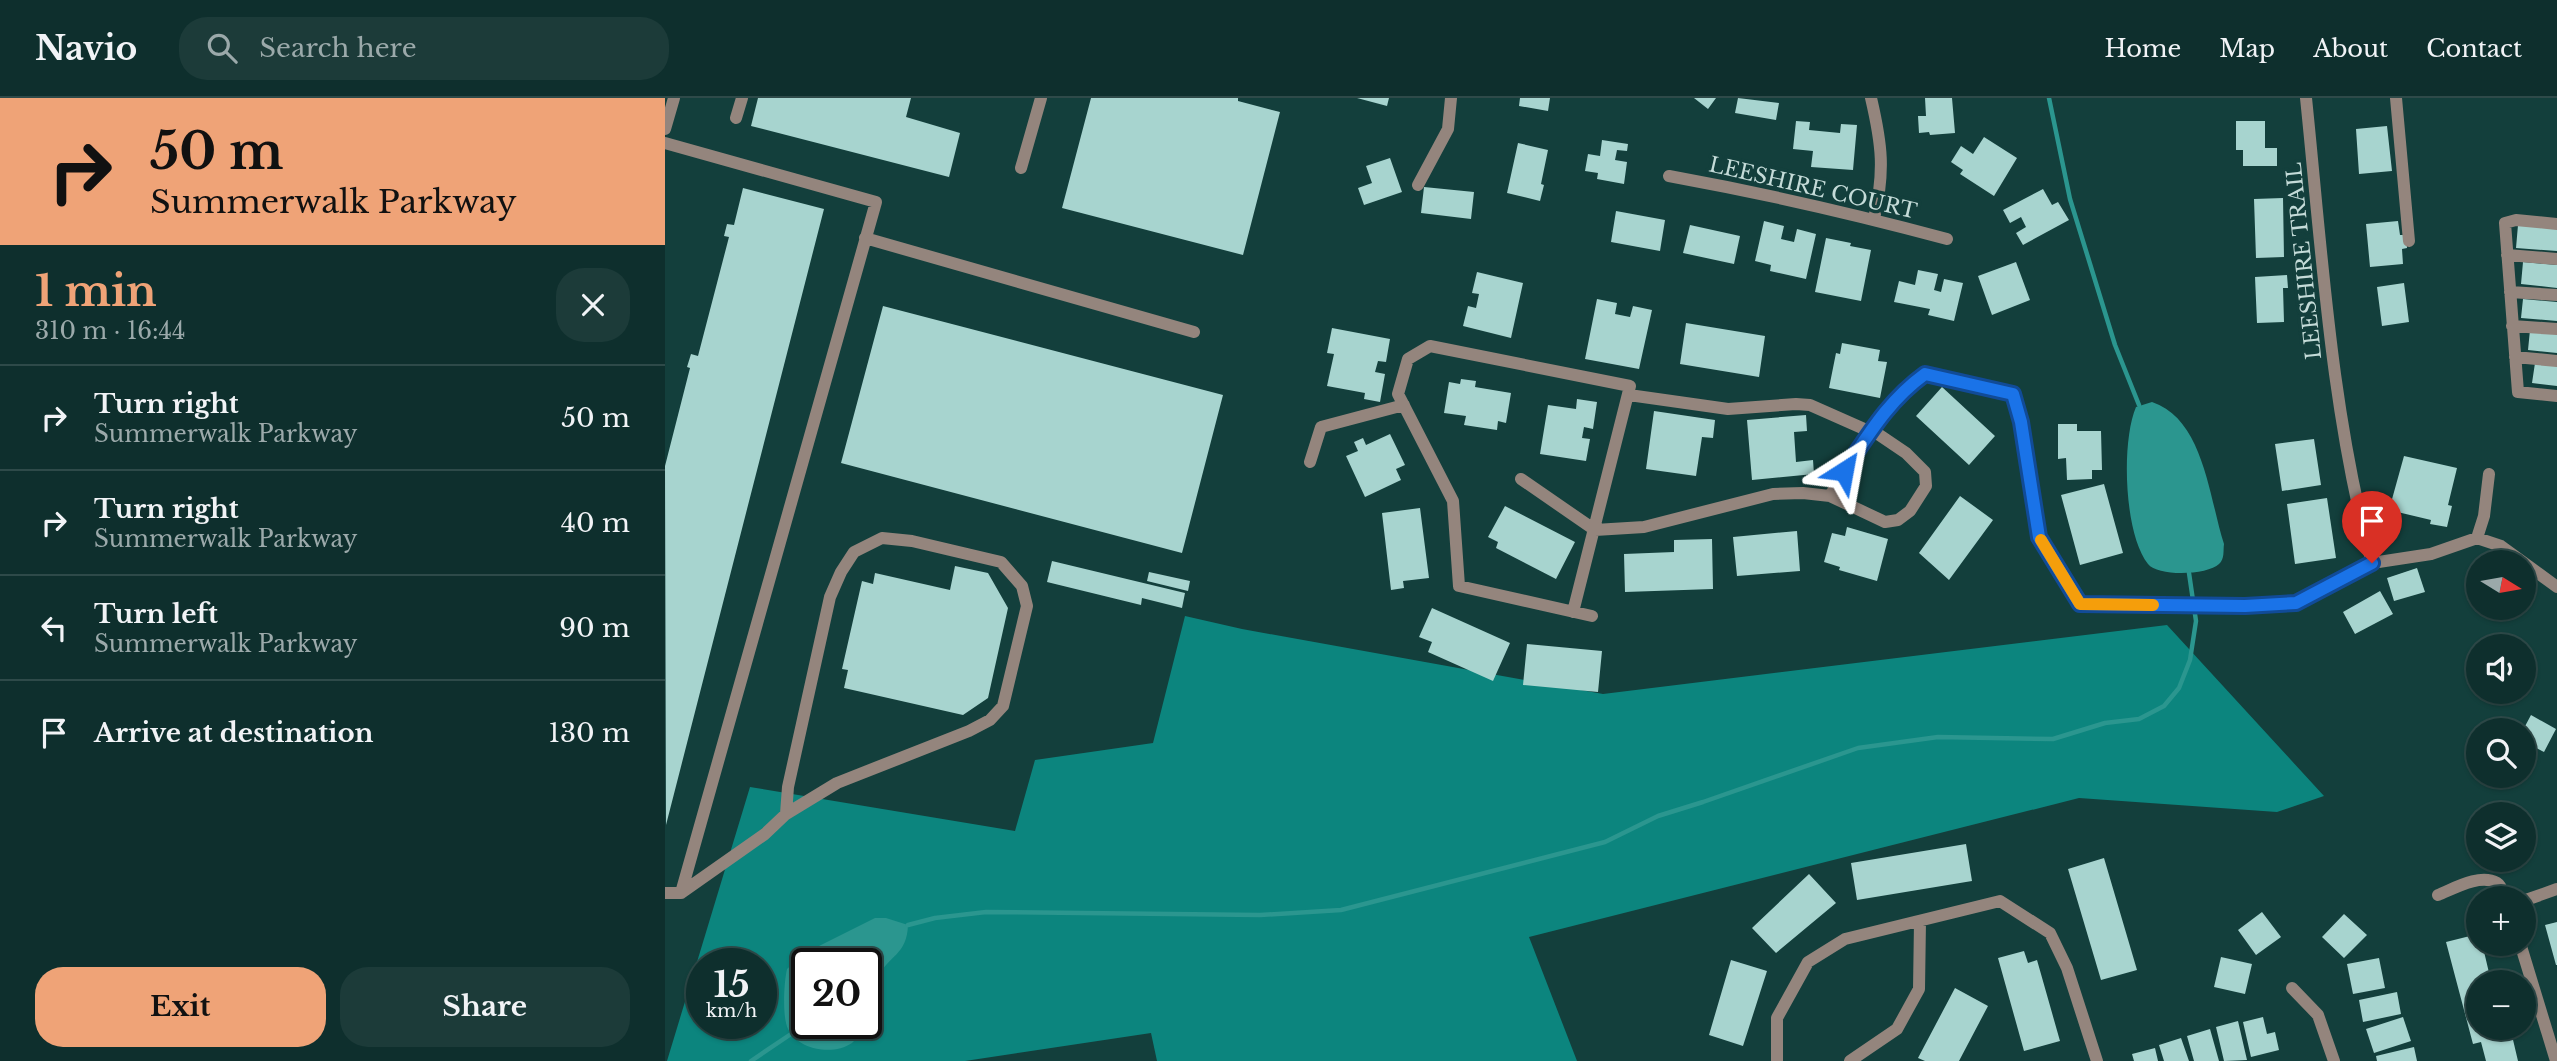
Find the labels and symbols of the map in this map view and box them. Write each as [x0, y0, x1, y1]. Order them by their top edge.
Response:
street label: LEESHIRE COURT [1706, 151, 1920, 225]
street label: LEESHIRE TRAIL [2281, 161, 2327, 361]
position arrow [1807, 434, 1881, 508]
pin [2342, 491, 2402, 563]
north arrow [2466, 550, 2536, 620]
speed limit sign: 20 [791, 948, 882, 1039]

